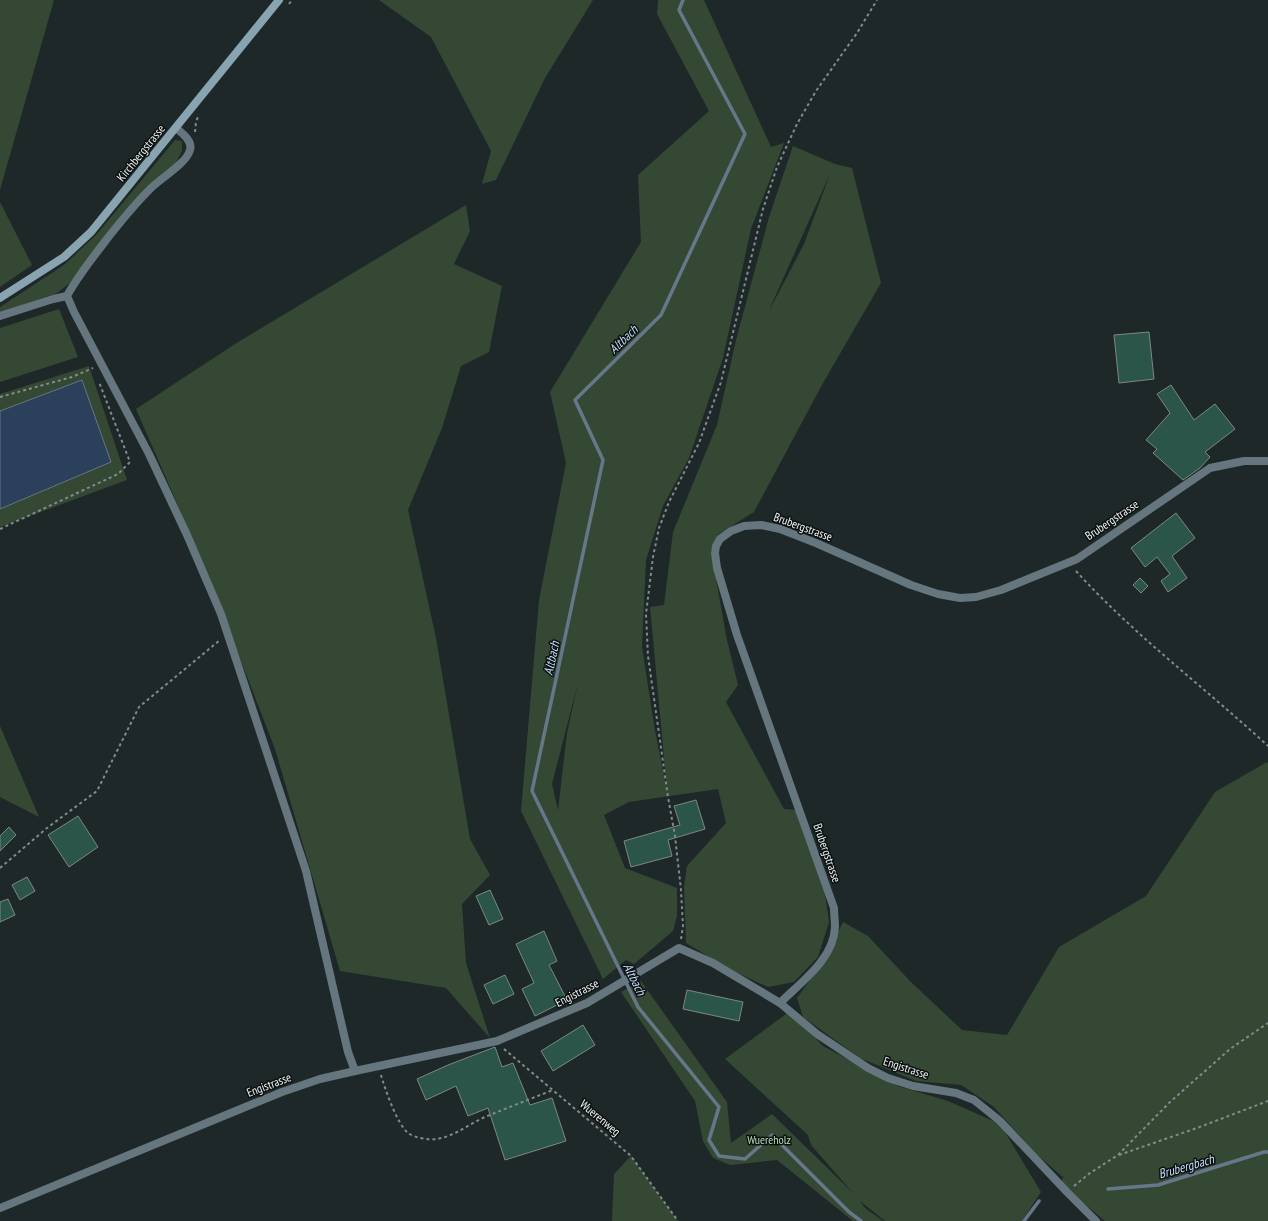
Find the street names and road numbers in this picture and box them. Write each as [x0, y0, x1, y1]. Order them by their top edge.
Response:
street label: Kirchbergstrasse [113, 121, 168, 184]
street label: Brubergstrasse [1082, 496, 1141, 543]
street label: Brubergstrasse [772, 509, 835, 544]
street label: Brubergstrasse [810, 821, 845, 884]
street label: Engistrasse [553, 975, 601, 1010]
street label: Engistrasse [882, 1053, 931, 1082]
street label: Engistrasse [244, 1069, 293, 1100]
street label: Wuerenweg [577, 1096, 624, 1139]

